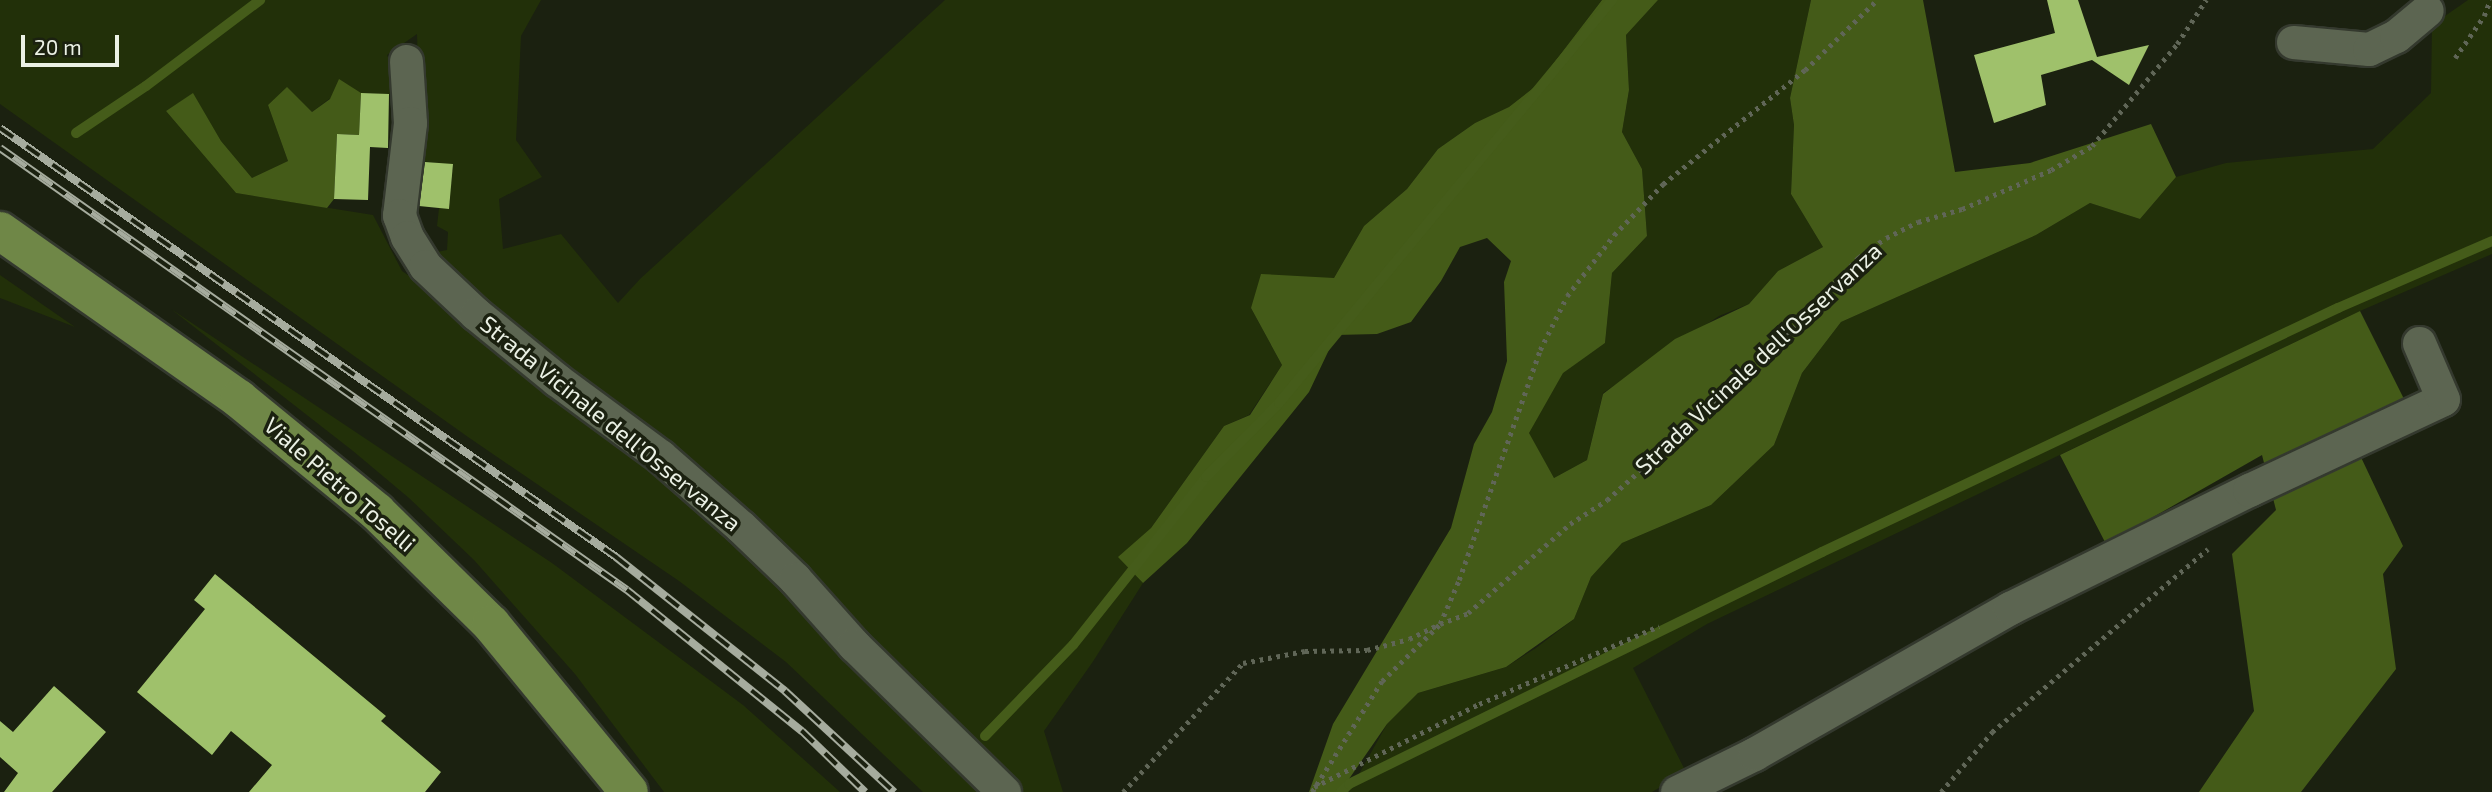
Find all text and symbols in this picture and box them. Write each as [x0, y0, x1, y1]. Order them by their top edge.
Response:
scale bar [24, 21, 122, 65]
text: 20 m [34, 34, 82, 59]
street label: Strada Vicinale dell'Osservanza [1629, 236, 1887, 480]
street label: Strada Vicinale dell'Osservanza [475, 309, 747, 537]
street label: Viale Pietro Toselli [259, 411, 421, 557]

